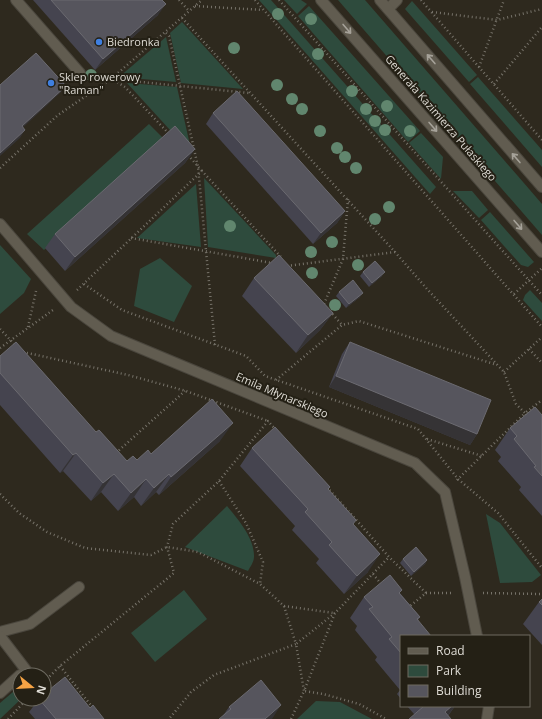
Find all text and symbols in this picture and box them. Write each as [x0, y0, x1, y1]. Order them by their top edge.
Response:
one-way arrow [342, 24, 351, 34]
place label: Biedronka [107, 34, 160, 49]
marker: Biedronka [94, 37, 104, 47]
street label: Generała Kazimierza Pułaskiego [382, 51, 501, 184]
one-way arrow [427, 54, 436, 65]
place label: Sklep rowerowy "Raman" [59, 69, 141, 97]
marker: Sklep rowerowy "Raman" [46, 78, 56, 88]
one-way arrow [428, 122, 437, 132]
one-way arrow [512, 152, 521, 163]
one-way arrow [514, 220, 523, 230]
street label: Emila Młynarskiego [234, 368, 331, 421]
legend [400, 635, 530, 707]
text: Road [436, 642, 465, 659]
text: Park [436, 662, 462, 679]
north arrow [12, 667, 52, 707]
text: Building [436, 682, 482, 699]
text: N [33, 684, 51, 697]

